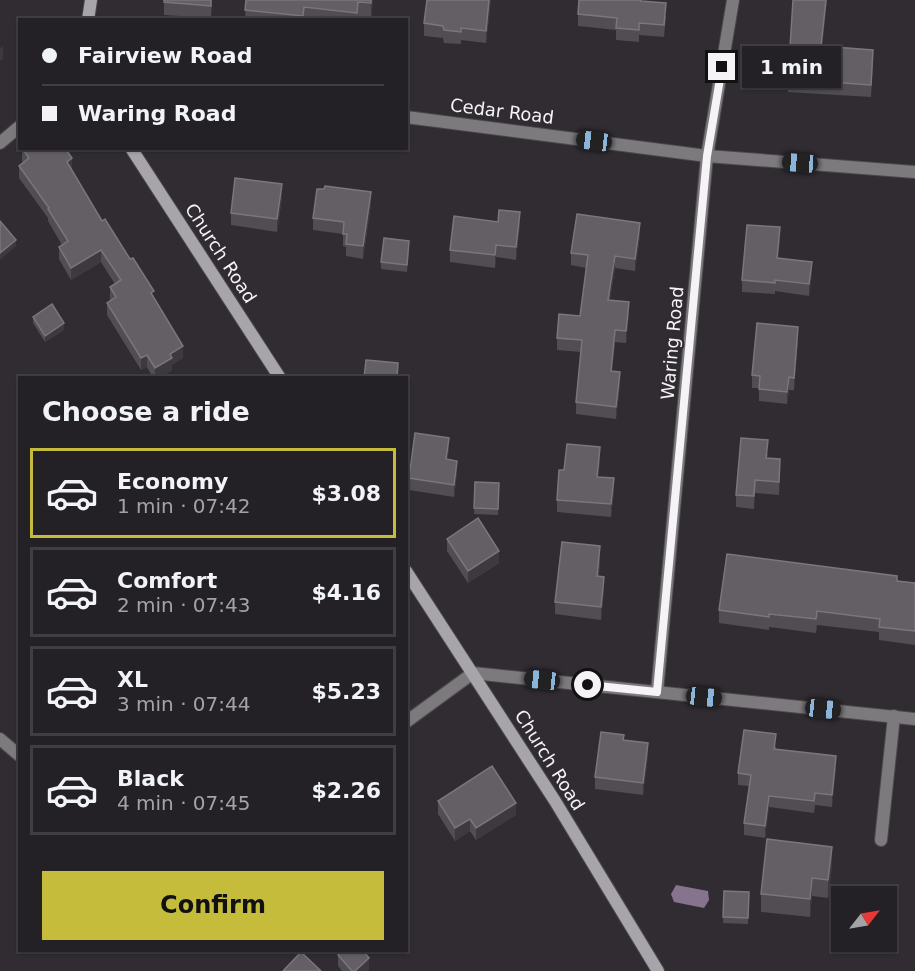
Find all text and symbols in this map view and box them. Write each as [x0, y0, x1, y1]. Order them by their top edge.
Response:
text: Fairview Road [78, 43, 252, 68]
callout: 1 min [743, 46, 842, 88]
route end [708, 53, 735, 80]
text: 1 min [760, 55, 823, 79]
street label: Cedar Road [449, 94, 555, 128]
text: Waring Road [78, 101, 236, 126]
car [575, 130, 613, 152]
car [781, 153, 819, 173]
street label: Church Road [181, 199, 261, 307]
street label: Waring Road [657, 285, 687, 401]
text: Choose a ride [42, 396, 250, 427]
icon: car [45, 466, 99, 520]
text: Economy [117, 469, 228, 494]
text: $3.08 [311, 481, 381, 506]
text: 1 min · 07:42 [117, 494, 251, 518]
icon: car [45, 565, 99, 619]
text: Comfort [117, 568, 217, 593]
text: $4.16 [311, 580, 381, 605]
text: 2 min · 07:43 [117, 593, 251, 617]
icon: car [45, 664, 99, 718]
text: XL [117, 667, 148, 692]
car [523, 669, 561, 691]
route start [574, 671, 601, 698]
text: $5.23 [311, 679, 381, 704]
car [685, 686, 723, 708]
text: 3 min · 07:44 [117, 692, 251, 716]
car [804, 698, 842, 720]
street label: Church Road [511, 706, 589, 814]
icon: car [45, 763, 99, 817]
text: Black [117, 766, 184, 791]
text: $2.26 [311, 778, 381, 803]
text: 4 min · 07:45 [117, 791, 251, 815]
button: Confirm [42, 871, 384, 940]
north arrow [831, 886, 897, 952]
map controls [831, 886, 897, 952]

